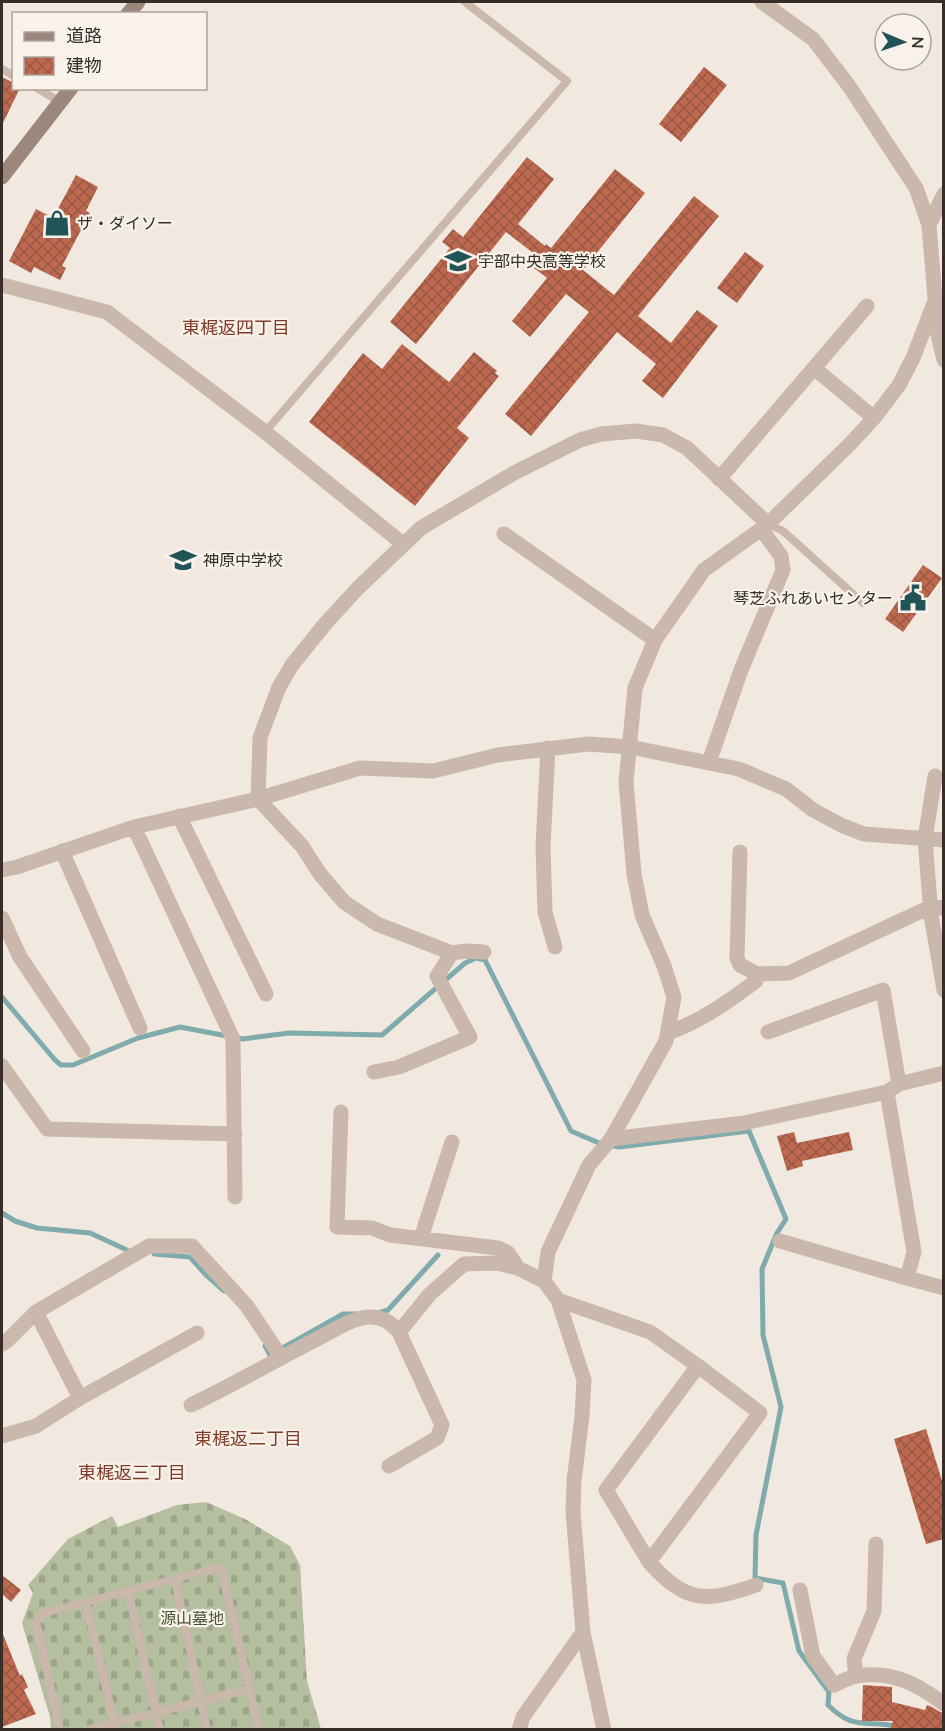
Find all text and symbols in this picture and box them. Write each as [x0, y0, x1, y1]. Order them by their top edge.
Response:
legend [12, 12, 207, 90]
north arrow [873, 12, 933, 72]
text: 道路 [66, 24, 102, 47]
text: N [908, 36, 928, 49]
text: 建物 [66, 54, 102, 77]
shop icon: ザ・ダイソー [42, 208, 72, 238]
place label: ザ・ダイソー [77, 213, 173, 233]
school or university icon: 宇部中央高等学校 [443, 246, 473, 276]
place label: 宇部中央高等学校 [478, 251, 606, 271]
district label: 東梶返四丁目 [182, 316, 290, 339]
school or university icon: 神原中学校 [168, 545, 198, 575]
place label: 神原中学校 [203, 550, 283, 570]
public building icon: 琴芝ふれあいセンター [898, 583, 928, 613]
place label: 琴芝ふれあいセンター [733, 588, 893, 608]
district label: 東梶返二丁目 [194, 1427, 302, 1450]
district label: 東梶返三丁目 [78, 1461, 186, 1484]
park label: 源山墓地 [160, 1608, 224, 1628]

